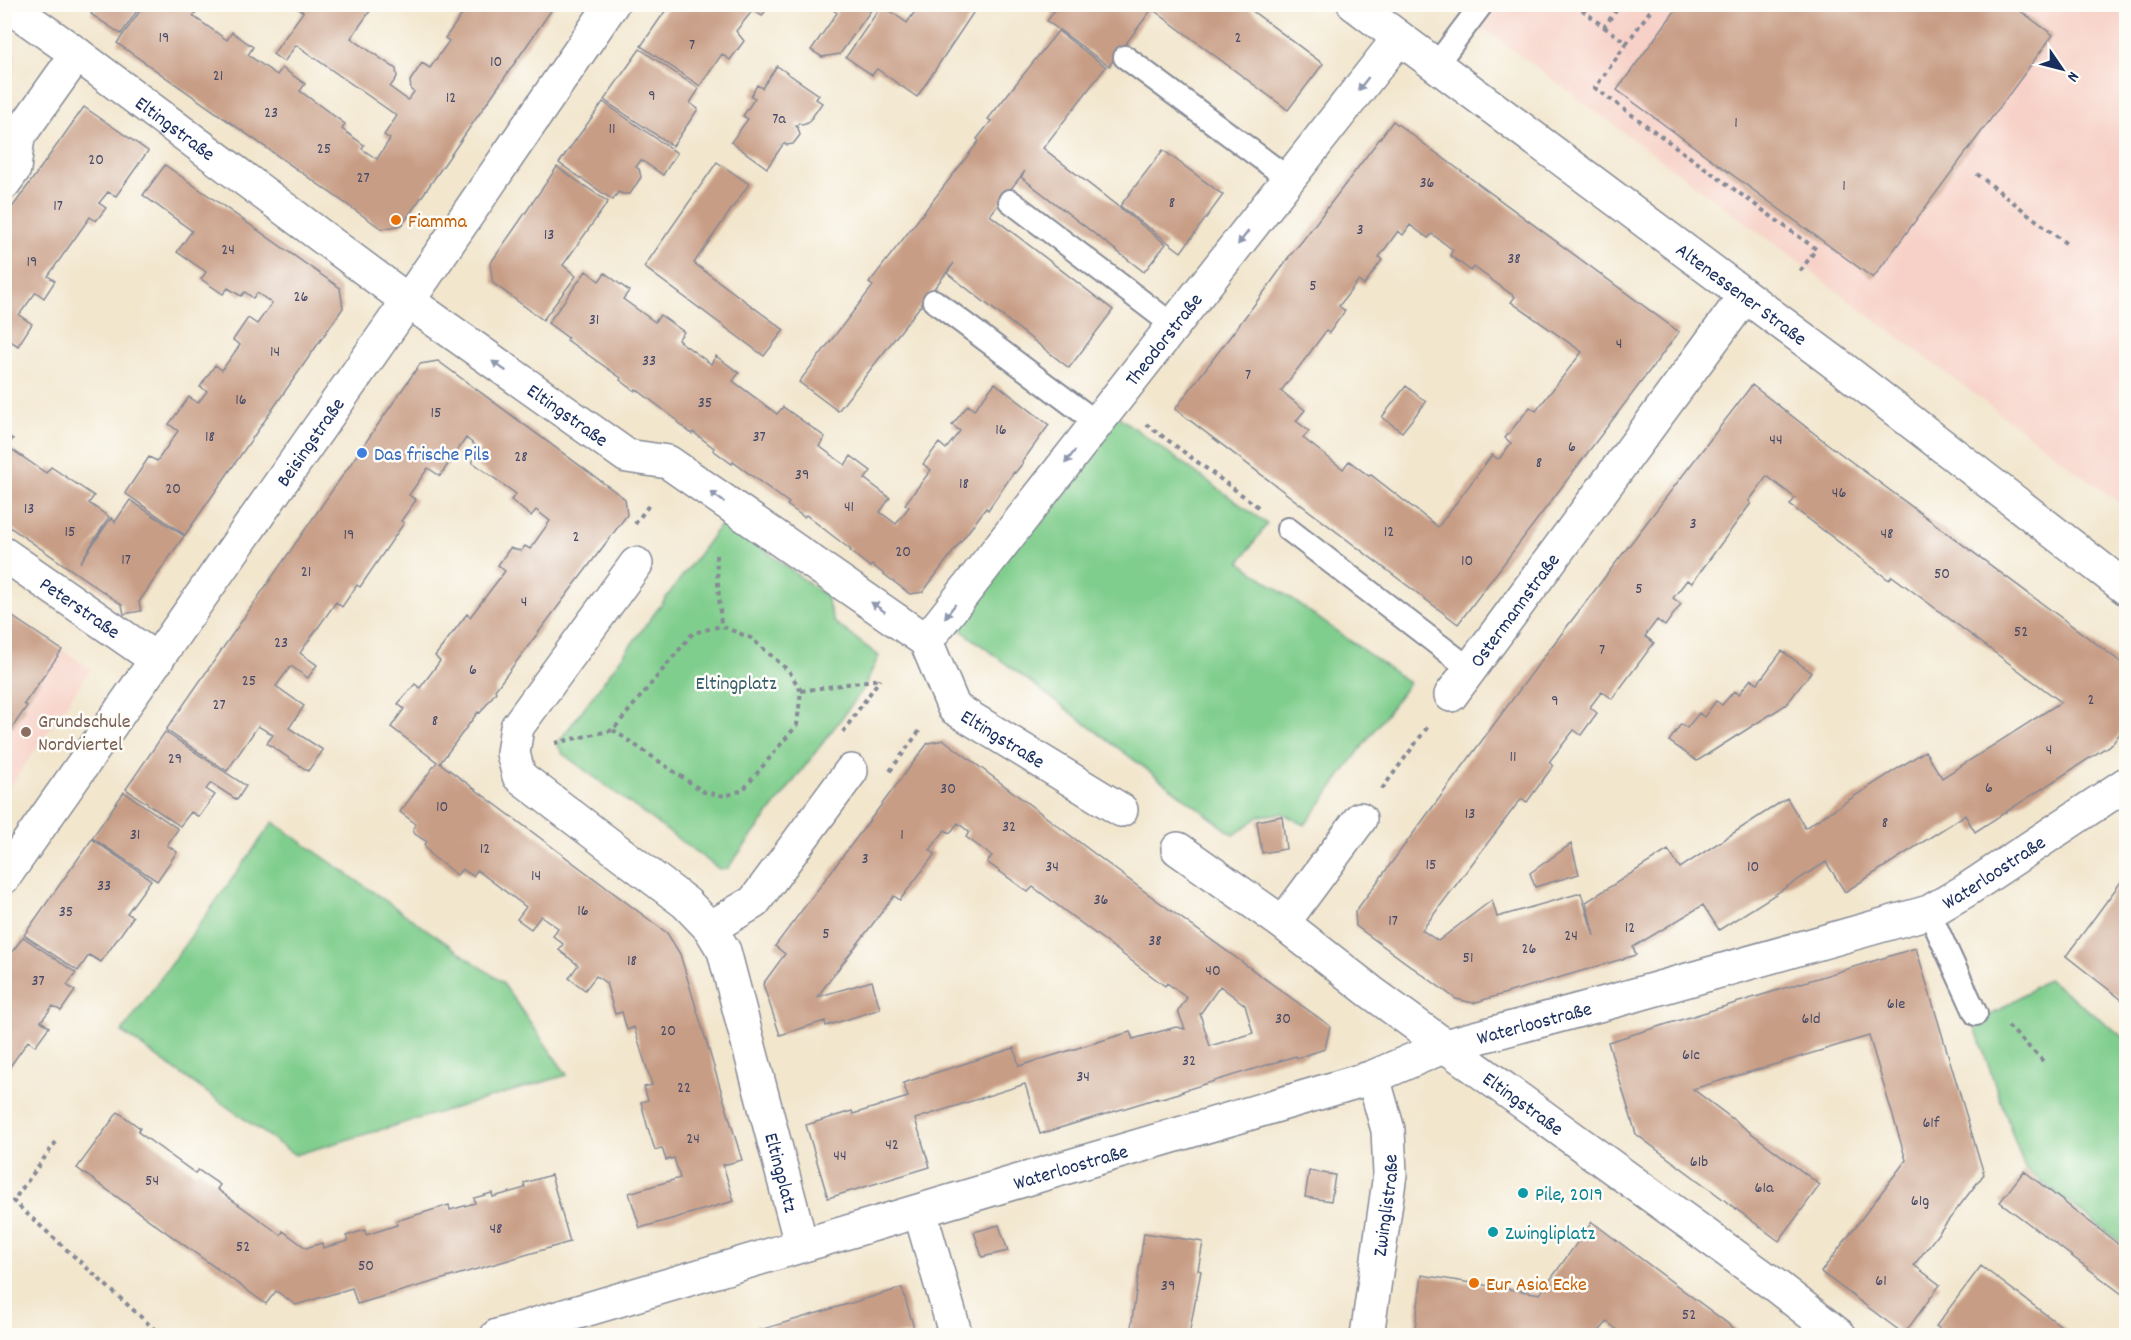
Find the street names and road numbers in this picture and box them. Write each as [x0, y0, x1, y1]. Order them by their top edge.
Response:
street label: Eltingstraße [128, 91, 220, 169]
street label: Altenessener Straße [1669, 238, 1812, 354]
street label: Theodorstraße [1120, 288, 1211, 393]
street label: Eltingstraße [520, 378, 613, 455]
street label: Beisingstraße [271, 393, 353, 493]
street label: Ostermannstraße [1465, 548, 1568, 675]
street label: Peterstraße [33, 572, 125, 647]
street label: Eltingstraße [954, 704, 1049, 777]
street label: Waterloostraße [1938, 830, 2052, 918]
street label: Waterloostraße [1474, 996, 1596, 1054]
street label: Eltingstraße [1476, 1066, 1568, 1144]
street label: Eltingplatz [755, 1130, 803, 1216]
street label: Waterloostraße [1011, 1139, 1132, 1199]
street label: Zwinglistraße [1367, 1153, 1407, 1259]

